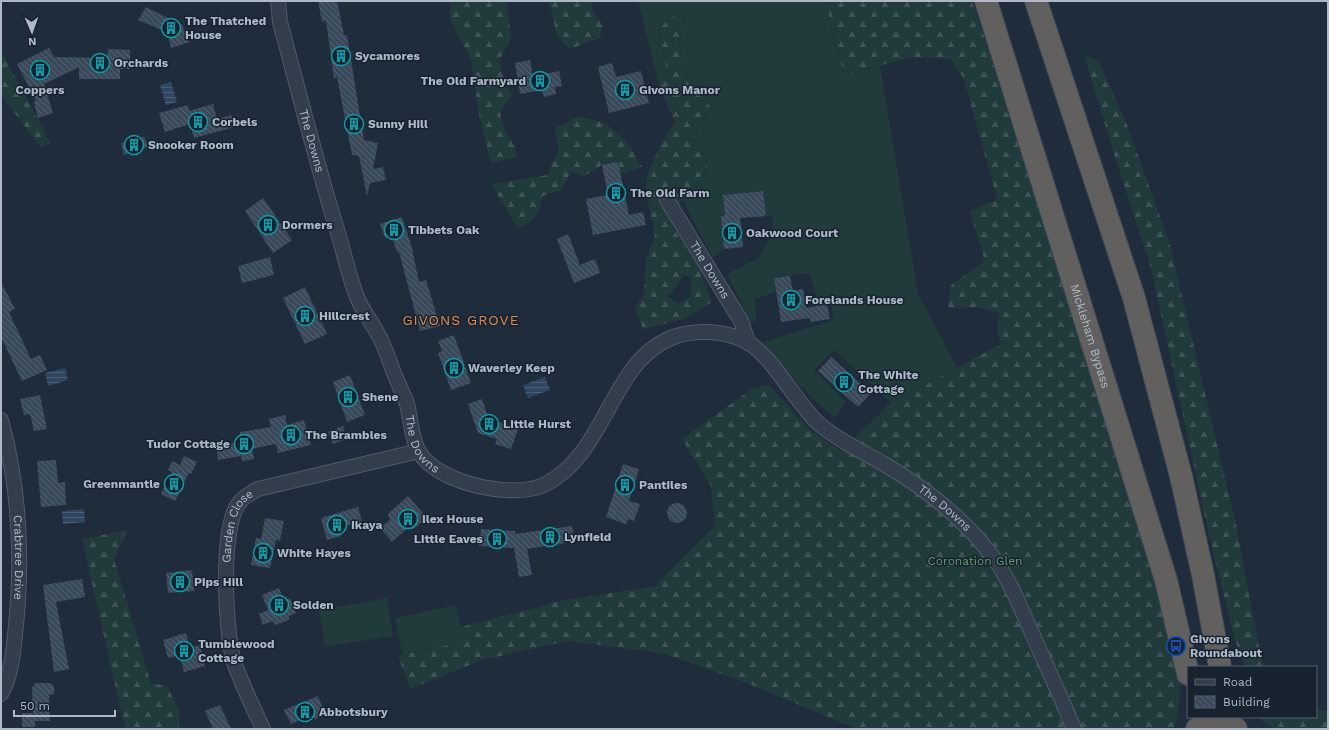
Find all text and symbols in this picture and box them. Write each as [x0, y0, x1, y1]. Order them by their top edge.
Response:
north arrow [12, 12, 52, 52]
place label: The Thatched House [185, 14, 266, 42]
building icon: The Thatched House [160, 17, 182, 39]
text: N [28, 35, 37, 48]
building icon: Sycamores [330, 45, 352, 67]
place label: Sycamores [355, 49, 421, 63]
building icon: Orchards [89, 52, 111, 74]
place label: Orchards [114, 56, 169, 70]
building icon: Coppers [29, 59, 51, 81]
building icon: The Old Farmyard [529, 70, 551, 92]
place label: The Old Farmyard [421, 74, 526, 88]
building icon: Givons Manor [614, 79, 636, 101]
place label: Coppers [16, 83, 65, 97]
place label: Givons Manor [639, 83, 721, 97]
street label: The Downs [296, 108, 327, 174]
building icon: Corbels [187, 111, 209, 133]
building icon: Sunny Hill [343, 113, 365, 135]
place label: Corbels [212, 115, 258, 129]
place label: Sunny Hill [368, 117, 428, 131]
building icon: Snooker Room [123, 134, 145, 156]
place label: Snooker Room [148, 138, 234, 152]
building icon: The Old Farm [605, 182, 627, 204]
place label: The Old Farm [630, 186, 709, 200]
building icon: Dormers [257, 214, 279, 236]
place label: Dormers [282, 218, 333, 232]
building icon: Tibbets Oak [383, 219, 405, 241]
building icon: Oakwood Court [721, 222, 743, 244]
place label: Tibbets Oak [408, 223, 480, 237]
place label: Oakwood Court [746, 226, 839, 240]
street label: The Downs [687, 239, 733, 301]
street label: Mickleham Bypass [1067, 282, 1113, 390]
building icon: Forelands House [780, 289, 802, 311]
place label: Forelands House [805, 293, 904, 307]
building icon: Hillcrest [294, 305, 316, 327]
place label: Hillcrest [319, 309, 370, 323]
district label: GIVONS GROVE [402, 312, 520, 328]
building icon: Waverley Keep [443, 357, 465, 379]
place label: Waverley Keep [468, 361, 555, 375]
place label: The White Cottage [858, 368, 918, 396]
building icon: The White Cottage [833, 371, 855, 393]
building icon: Shene [337, 386, 359, 408]
place label: Shene [362, 390, 399, 404]
building icon: Little Hurst [478, 413, 500, 435]
street label: The Downs [402, 414, 442, 476]
place label: Little Hurst [503, 417, 572, 431]
building icon: The Brambles [280, 424, 302, 446]
place label: The Brambles [305, 428, 387, 442]
building icon: Tudor Cottage [233, 433, 255, 455]
place label: Tudor Cottage [146, 437, 230, 451]
building icon: Greenmantle [163, 473, 185, 495]
building icon: Pantiles [614, 474, 636, 496]
place label: Greenmantle [83, 477, 160, 491]
place label: Pantiles [639, 478, 688, 492]
street label: The Downs [916, 482, 974, 534]
street label: Garden Close [219, 486, 255, 563]
building icon: Ilex House [397, 508, 419, 530]
place label: Ilex House [422, 512, 483, 526]
building icon: Ikaya [326, 514, 348, 536]
street label: Crabtree Drive [10, 515, 26, 600]
place label: Ikaya [351, 518, 382, 532]
building icon: Lynfield [539, 526, 561, 548]
building icon: Little Eaves [486, 528, 508, 550]
place label: Lynfield [564, 530, 611, 544]
place label: Little Eaves [414, 532, 484, 546]
building icon: White Hayes [252, 542, 274, 564]
place label: White Hayes [277, 546, 352, 560]
park label: Coronation Glen [928, 554, 1022, 568]
building icon: Pips Hill [169, 571, 191, 593]
place label: Pips Hill [194, 575, 243, 589]
building icon: Solden [268, 594, 290, 616]
place label: Solden [293, 598, 334, 612]
place label: Givons Roundabout [1190, 632, 1263, 660]
bus stop icon: Givons Roundabout [1165, 635, 1187, 657]
place label: Tumblewood Cottage [198, 637, 275, 665]
building icon: Tumblewood Cottage [173, 640, 195, 662]
legend [1187, 666, 1317, 718]
text: Road [1223, 675, 1252, 689]
scale bar [14, 692, 115, 718]
text: Building [1223, 695, 1270, 709]
text: 50 m [20, 699, 50, 713]
building icon: Abbotsbury [294, 701, 316, 723]
place label: Abbotsbury [319, 705, 388, 719]

